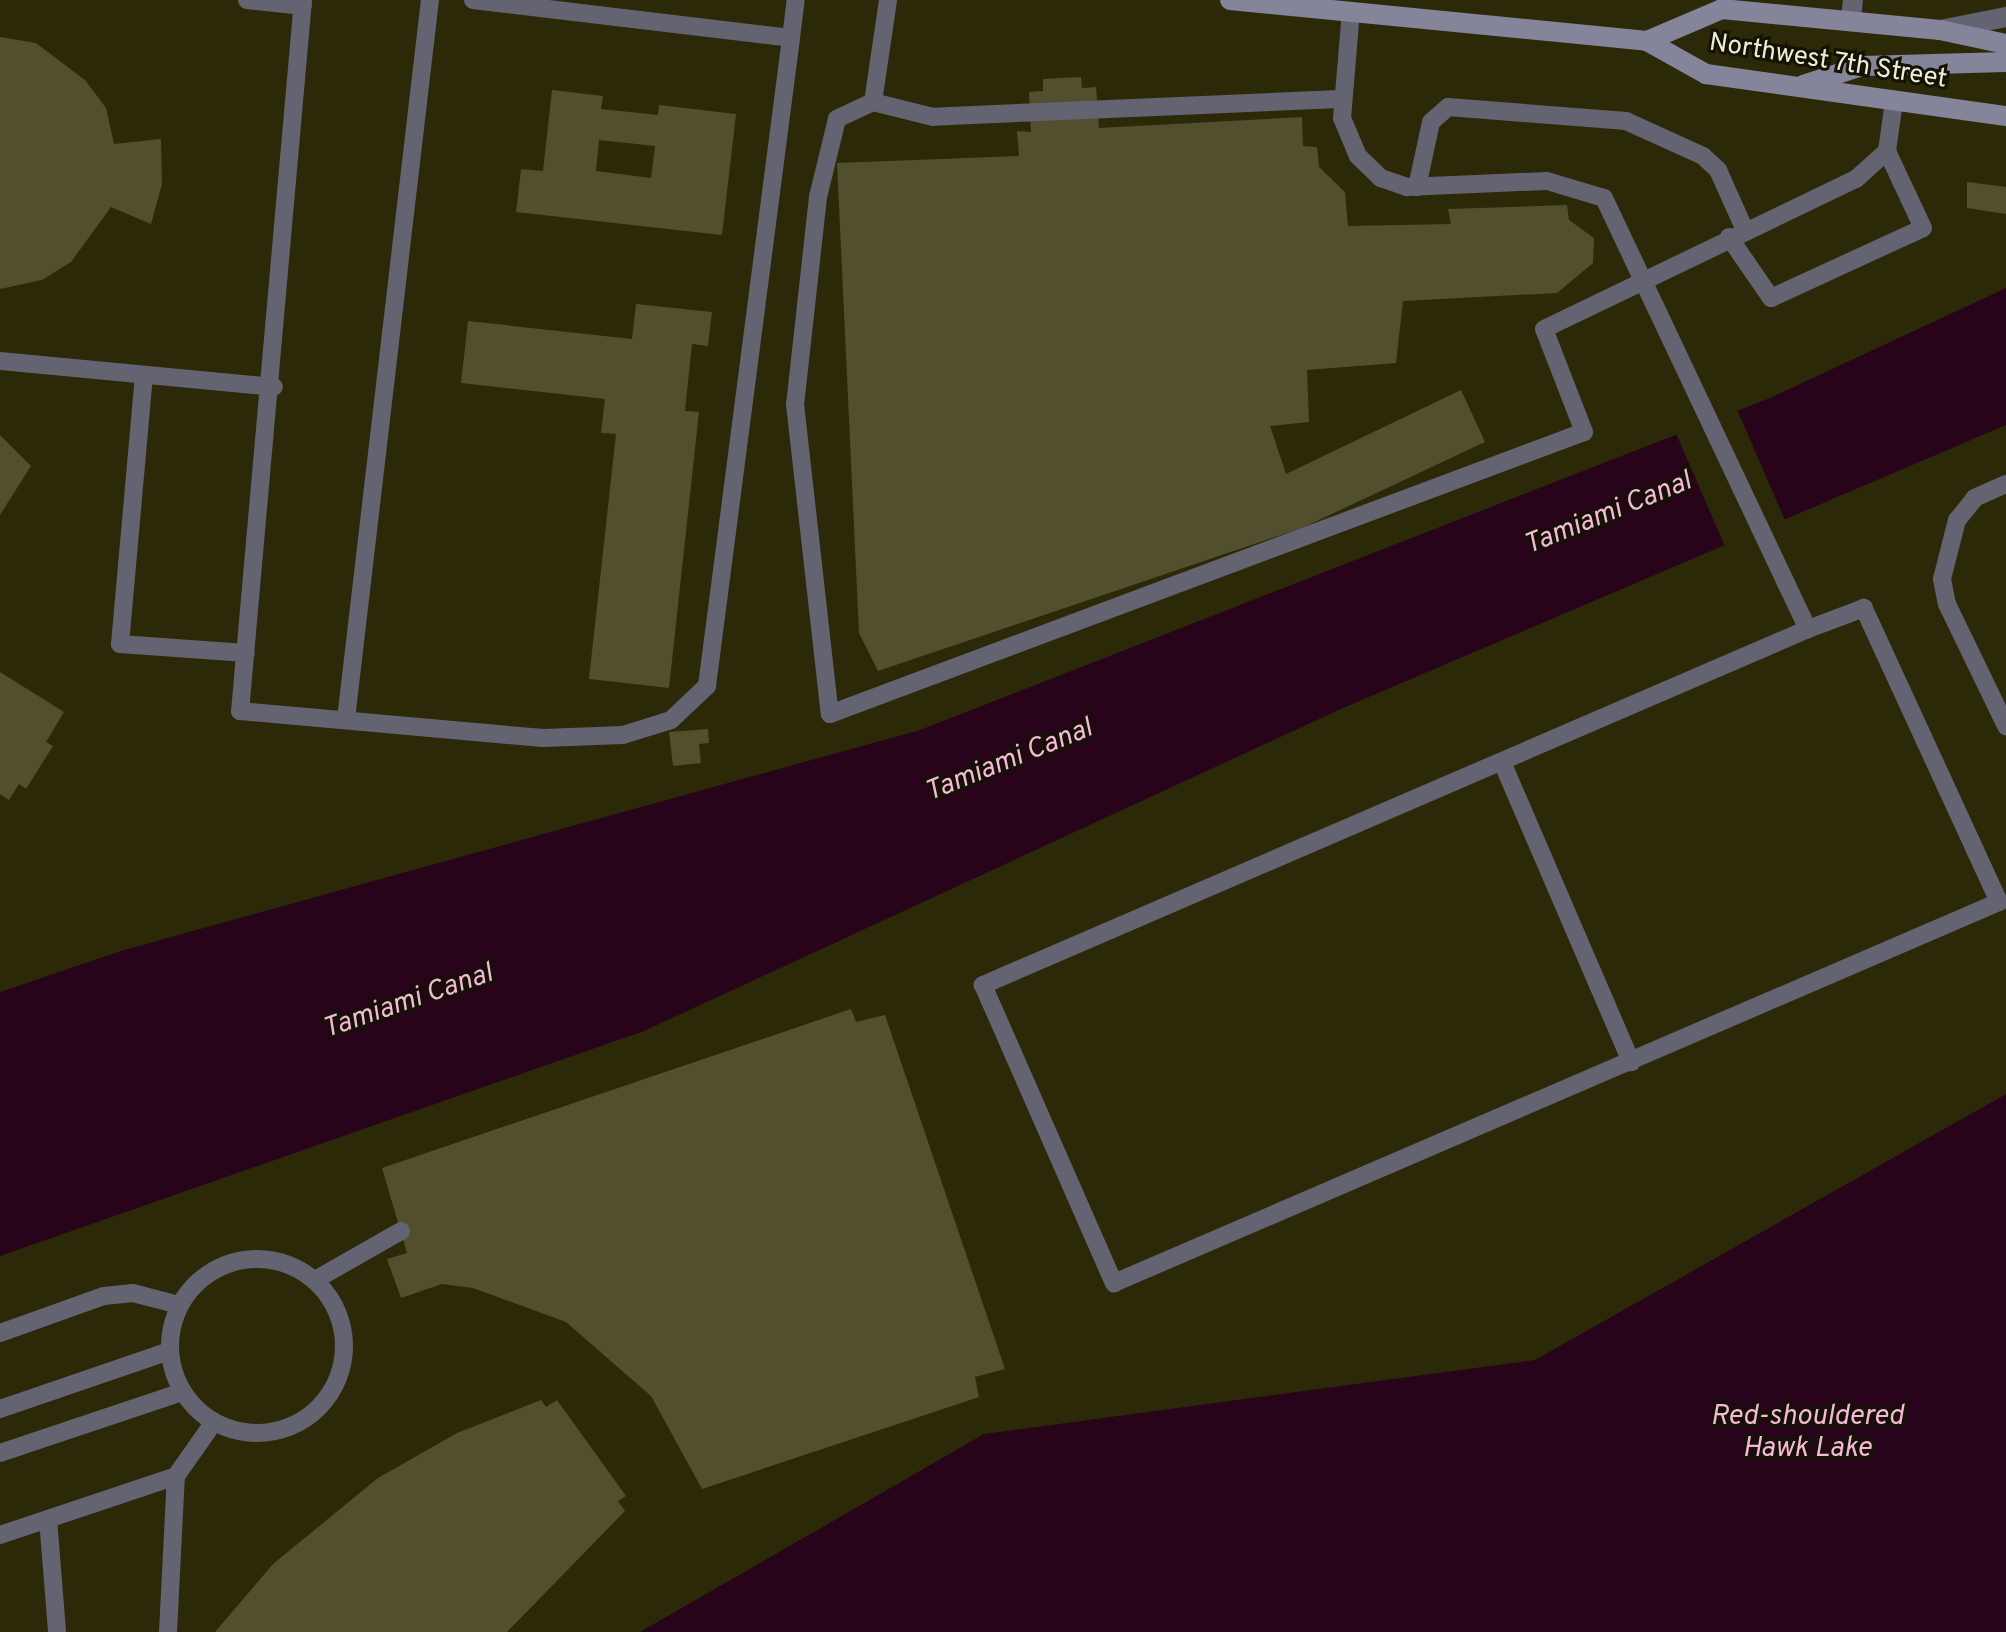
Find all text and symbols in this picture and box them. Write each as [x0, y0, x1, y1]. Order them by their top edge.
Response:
street label: Northwest 7th Street [1706, 28, 1950, 96]
water label: Tamiami Canal [1519, 465, 1697, 563]
water label: Tamiami Canal [920, 712, 1098, 810]
water label: Tamiami Canal [319, 957, 497, 1047]
water label: Red-shouldered Hawk Lake [1711, 1400, 1903, 1466]

